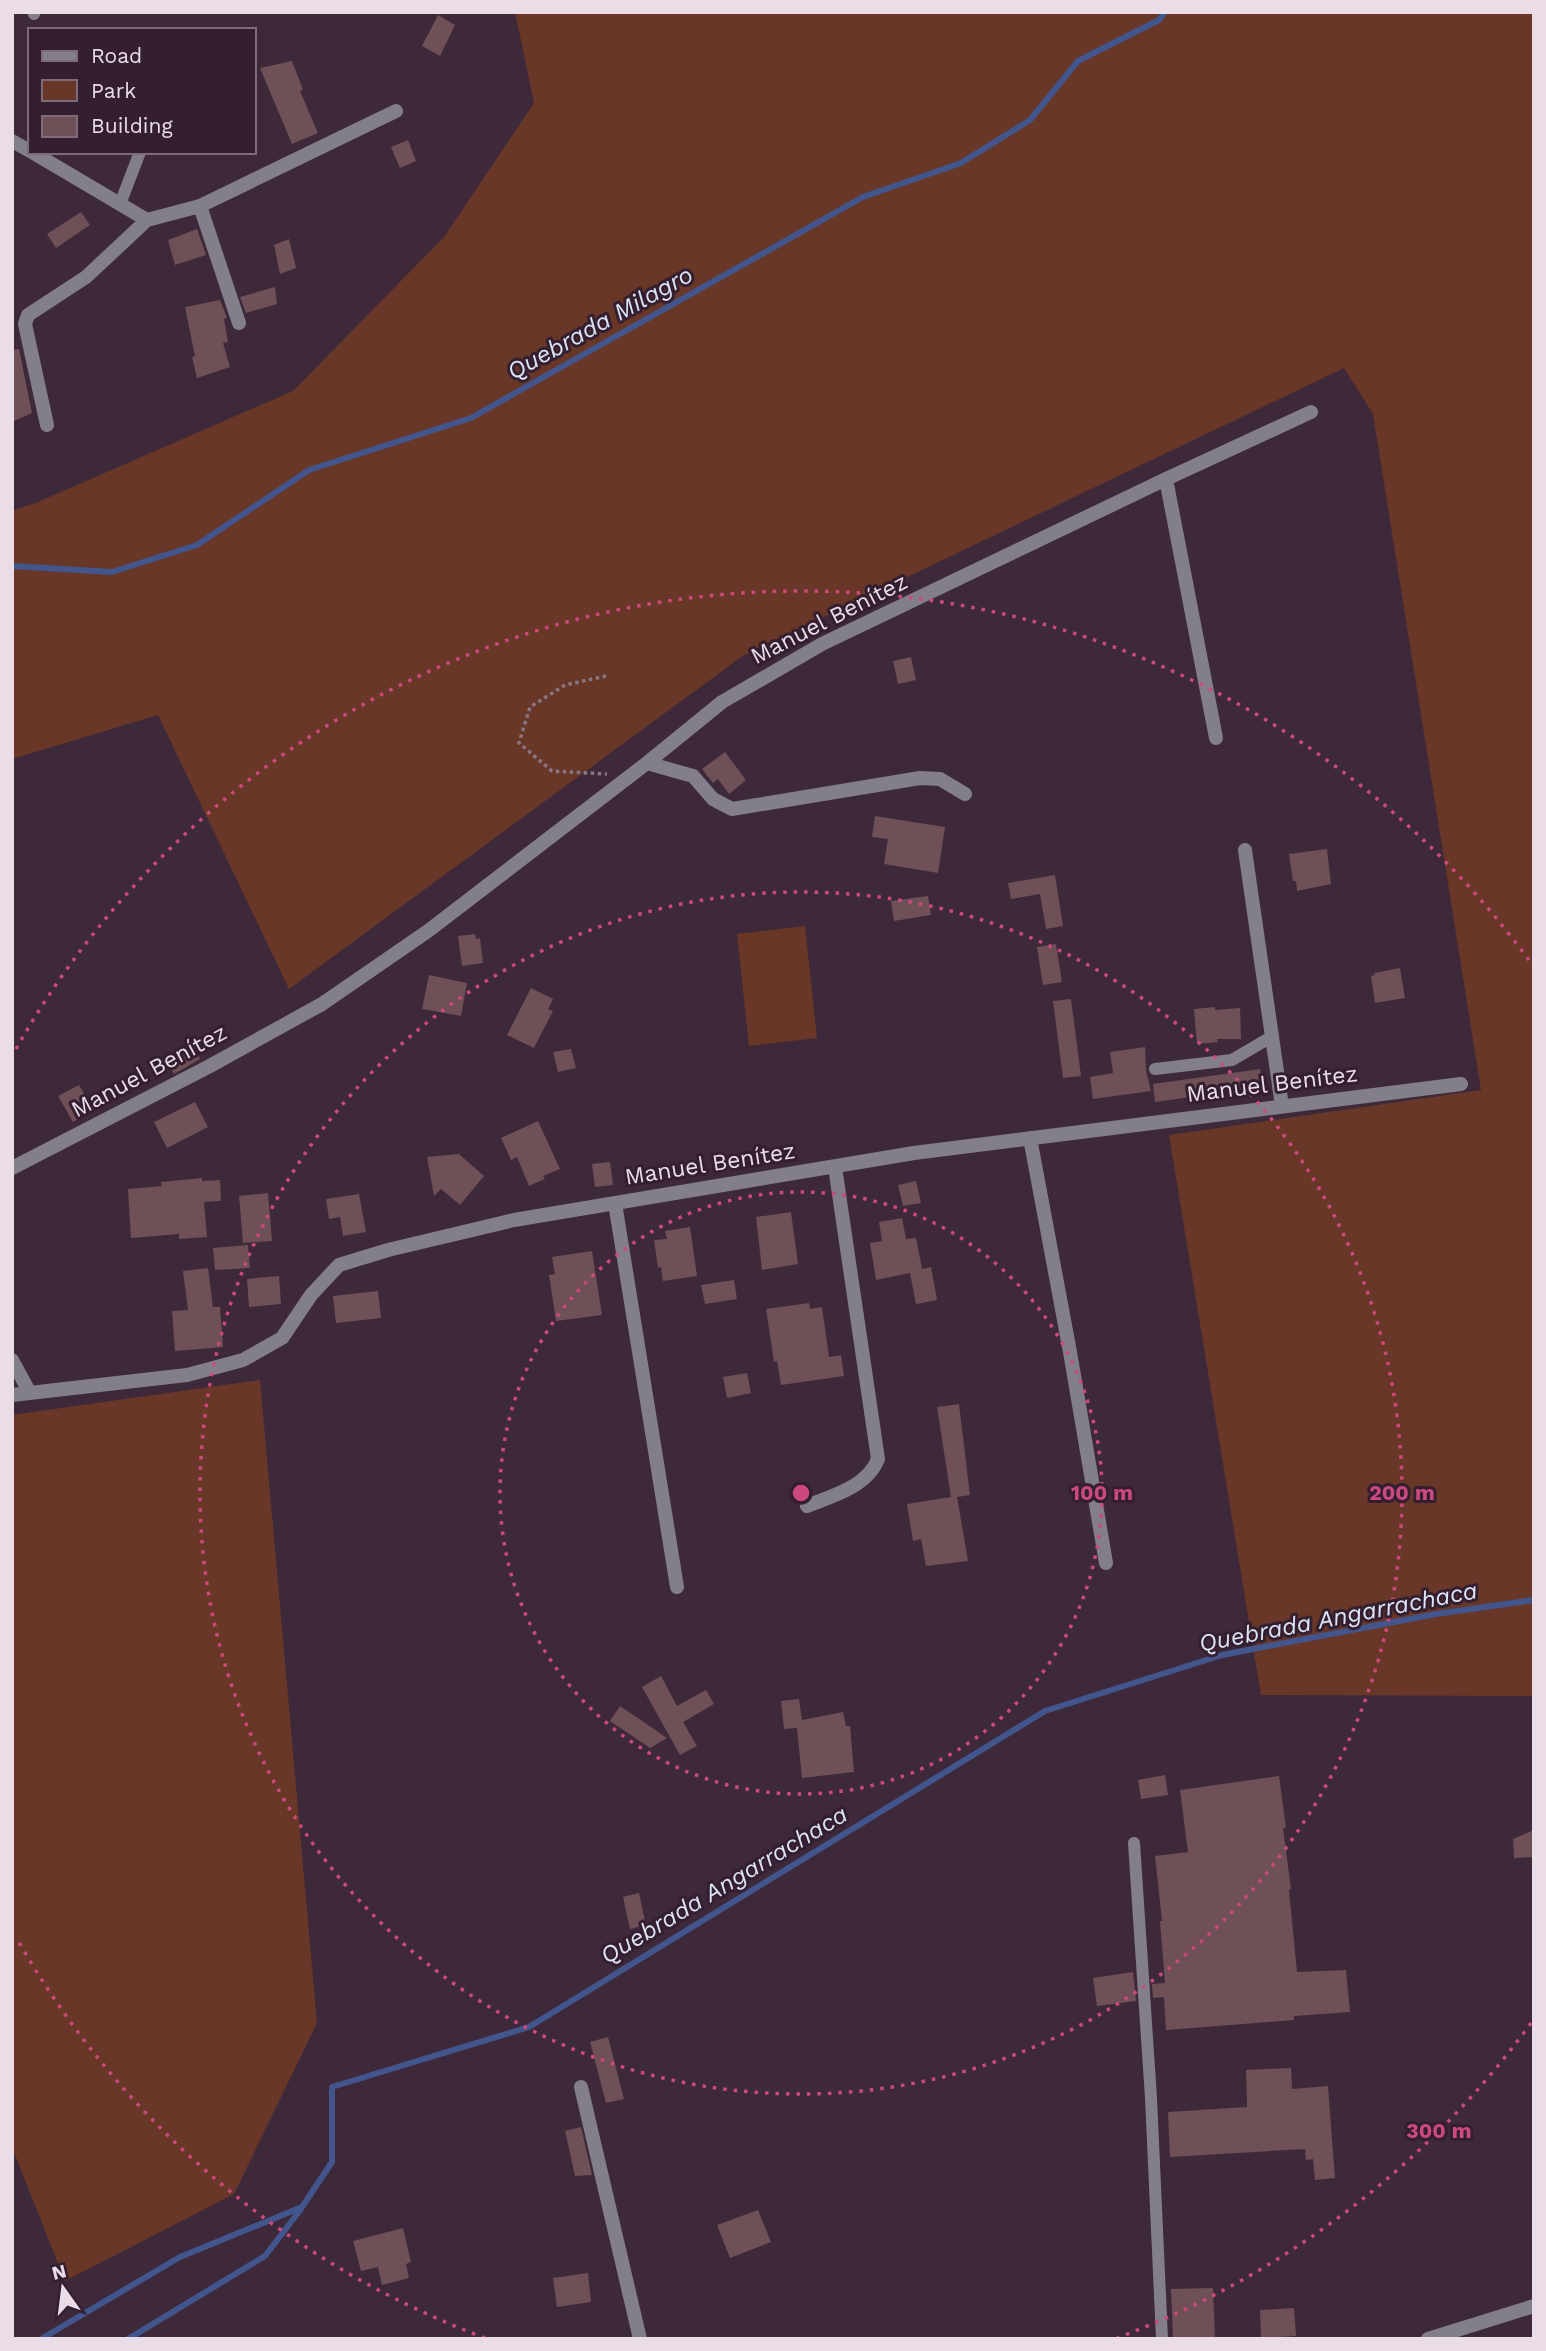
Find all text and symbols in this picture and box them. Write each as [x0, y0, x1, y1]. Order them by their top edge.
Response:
legend [28, 28, 256, 154]
text: Road [91, 43, 142, 68]
text: Park [91, 78, 136, 103]
text: Building [91, 113, 173, 138]
water label: Quebrada Milagro [502, 260, 698, 386]
street label: Manuel Benítez [746, 568, 912, 670]
street label: Manuel Benítez [67, 1019, 231, 1123]
street label: Manuel Benítez [1185, 1060, 1359, 1108]
street label: Manuel Benítez [623, 1137, 797, 1191]
text: 100 m [1071, 1480, 1133, 1505]
text: 200 m [1369, 1480, 1435, 1505]
centre of rings [789, 1481, 813, 1505]
water label: Quebrada Angarrachaca [1196, 1576, 1480, 1658]
water label: Quebrada Angarrachaca [596, 1800, 853, 1970]
text: 300 m [1406, 2118, 1472, 2143]
north arrow [28, 2253, 98, 2323]
text: N [49, 2259, 69, 2285]

